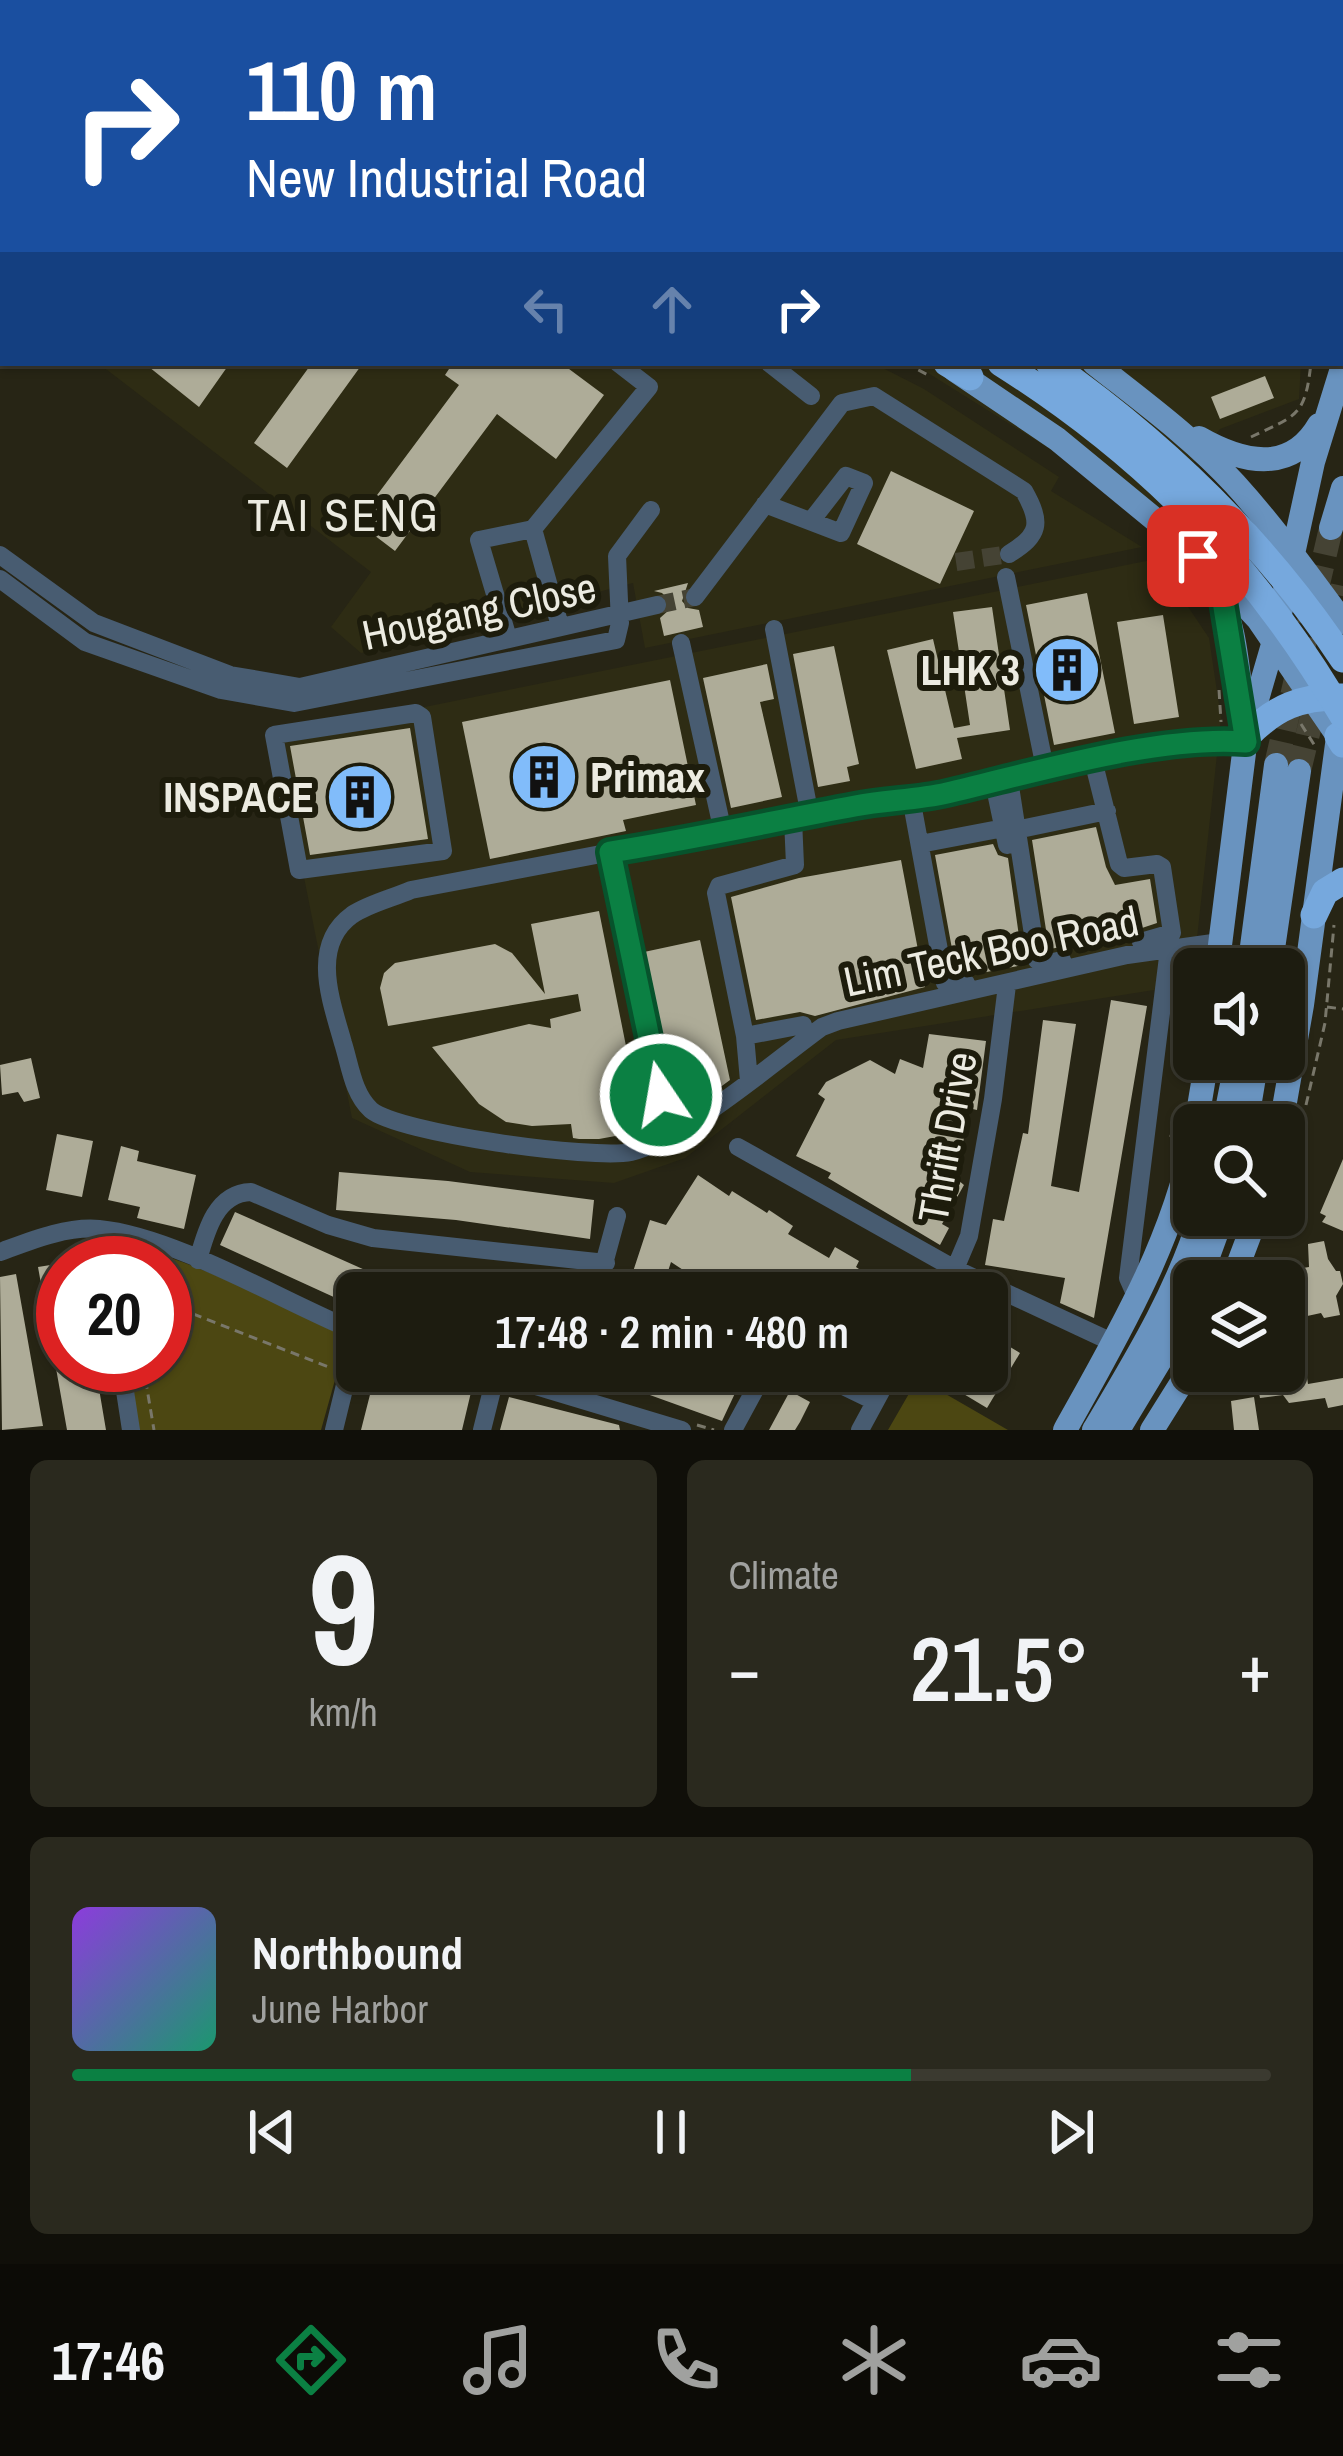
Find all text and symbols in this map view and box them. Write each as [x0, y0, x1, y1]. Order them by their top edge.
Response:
text: 110 m [246, 33, 438, 146]
icon: right [48, 48, 204, 204]
text: New Industrial Road [246, 141, 647, 214]
icon: left [513, 276, 579, 342]
icon: ahead [639, 276, 705, 342]
icon: right [765, 276, 831, 342]
district label: TAI SENG [247, 484, 441, 545]
pin [1147, 505, 1249, 607]
icon: arrive [1165, 523, 1231, 589]
street label: Hougang Close [357, 559, 601, 663]
building icon: LHK 3 [1032, 635, 1102, 705]
place label: LHK 3 [921, 642, 1020, 698]
building icon: Primax [509, 742, 579, 812]
place label: Primax [590, 749, 705, 805]
building icon: INSPACE [325, 762, 395, 832]
place label: INSPACE [163, 769, 314, 825]
street label: Lim Teck Boo Road [838, 892, 1144, 1010]
map controls [1173, 948, 1305, 1392]
button: sound [1173, 948, 1305, 1080]
position arrow [598, 1032, 724, 1158]
street label: Thrift Drive [904, 1047, 990, 1227]
button: search [1173, 1104, 1305, 1236]
speed limit sign: 20 [36, 1236, 192, 1392]
button: layers [1173, 1260, 1305, 1392]
text: 17:48 · 2 min · 480 m [495, 1301, 849, 1362]
text: 9 [308, 1503, 379, 1713]
text: Climate [729, 1549, 839, 1601]
text: 21.5° [910, 1608, 1090, 1729]
text: − [729, 1624, 760, 1713]
text: + [1239, 1624, 1271, 1713]
text: km/h [309, 1686, 378, 1738]
text: Northbound [252, 1922, 463, 1983]
text: June Harbor [252, 1983, 428, 2035]
icon: previous [239, 2099, 305, 2165]
icon: pause [638, 2099, 704, 2165]
icon: next [1038, 2099, 1104, 2165]
icon: directions [269, 2318, 353, 2402]
icon: music [456, 2318, 540, 2402]
icon: phone [644, 2318, 728, 2402]
icon: climate [832, 2318, 916, 2402]
icon: car [1019, 2318, 1103, 2402]
icon: filters [1207, 2318, 1291, 2402]
text: 17:46 [52, 2324, 165, 2397]

